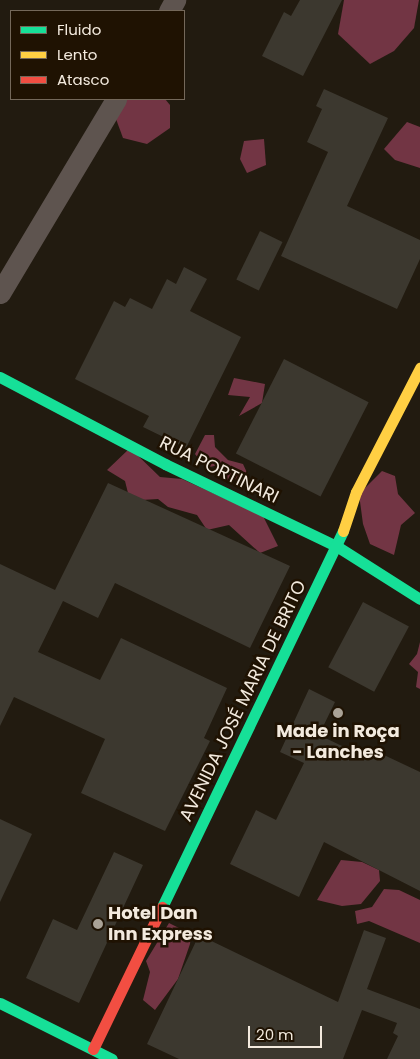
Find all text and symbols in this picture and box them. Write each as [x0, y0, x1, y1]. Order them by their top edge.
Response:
legend [10, 10, 185, 100]
text: Fluido [57, 19, 101, 40]
text: Lento [57, 44, 97, 65]
text: Atasco [57, 69, 109, 90]
street label: RUA PORTINARI [156, 432, 282, 508]
street label: AVENIDA JOSÉ MARIA DE BRITO [175, 577, 311, 825]
marker: Made in Roça - Lanches [332, 707, 344, 719]
place label: Made in Roça - Lanches [276, 721, 400, 764]
place label: Hotel Dan Inn Express [108, 903, 213, 946]
marker: Hotel Dan Inn Express [92, 918, 104, 930]
scale bar [250, 1016, 324, 1048]
text: 20 m [256, 1024, 294, 1045]

